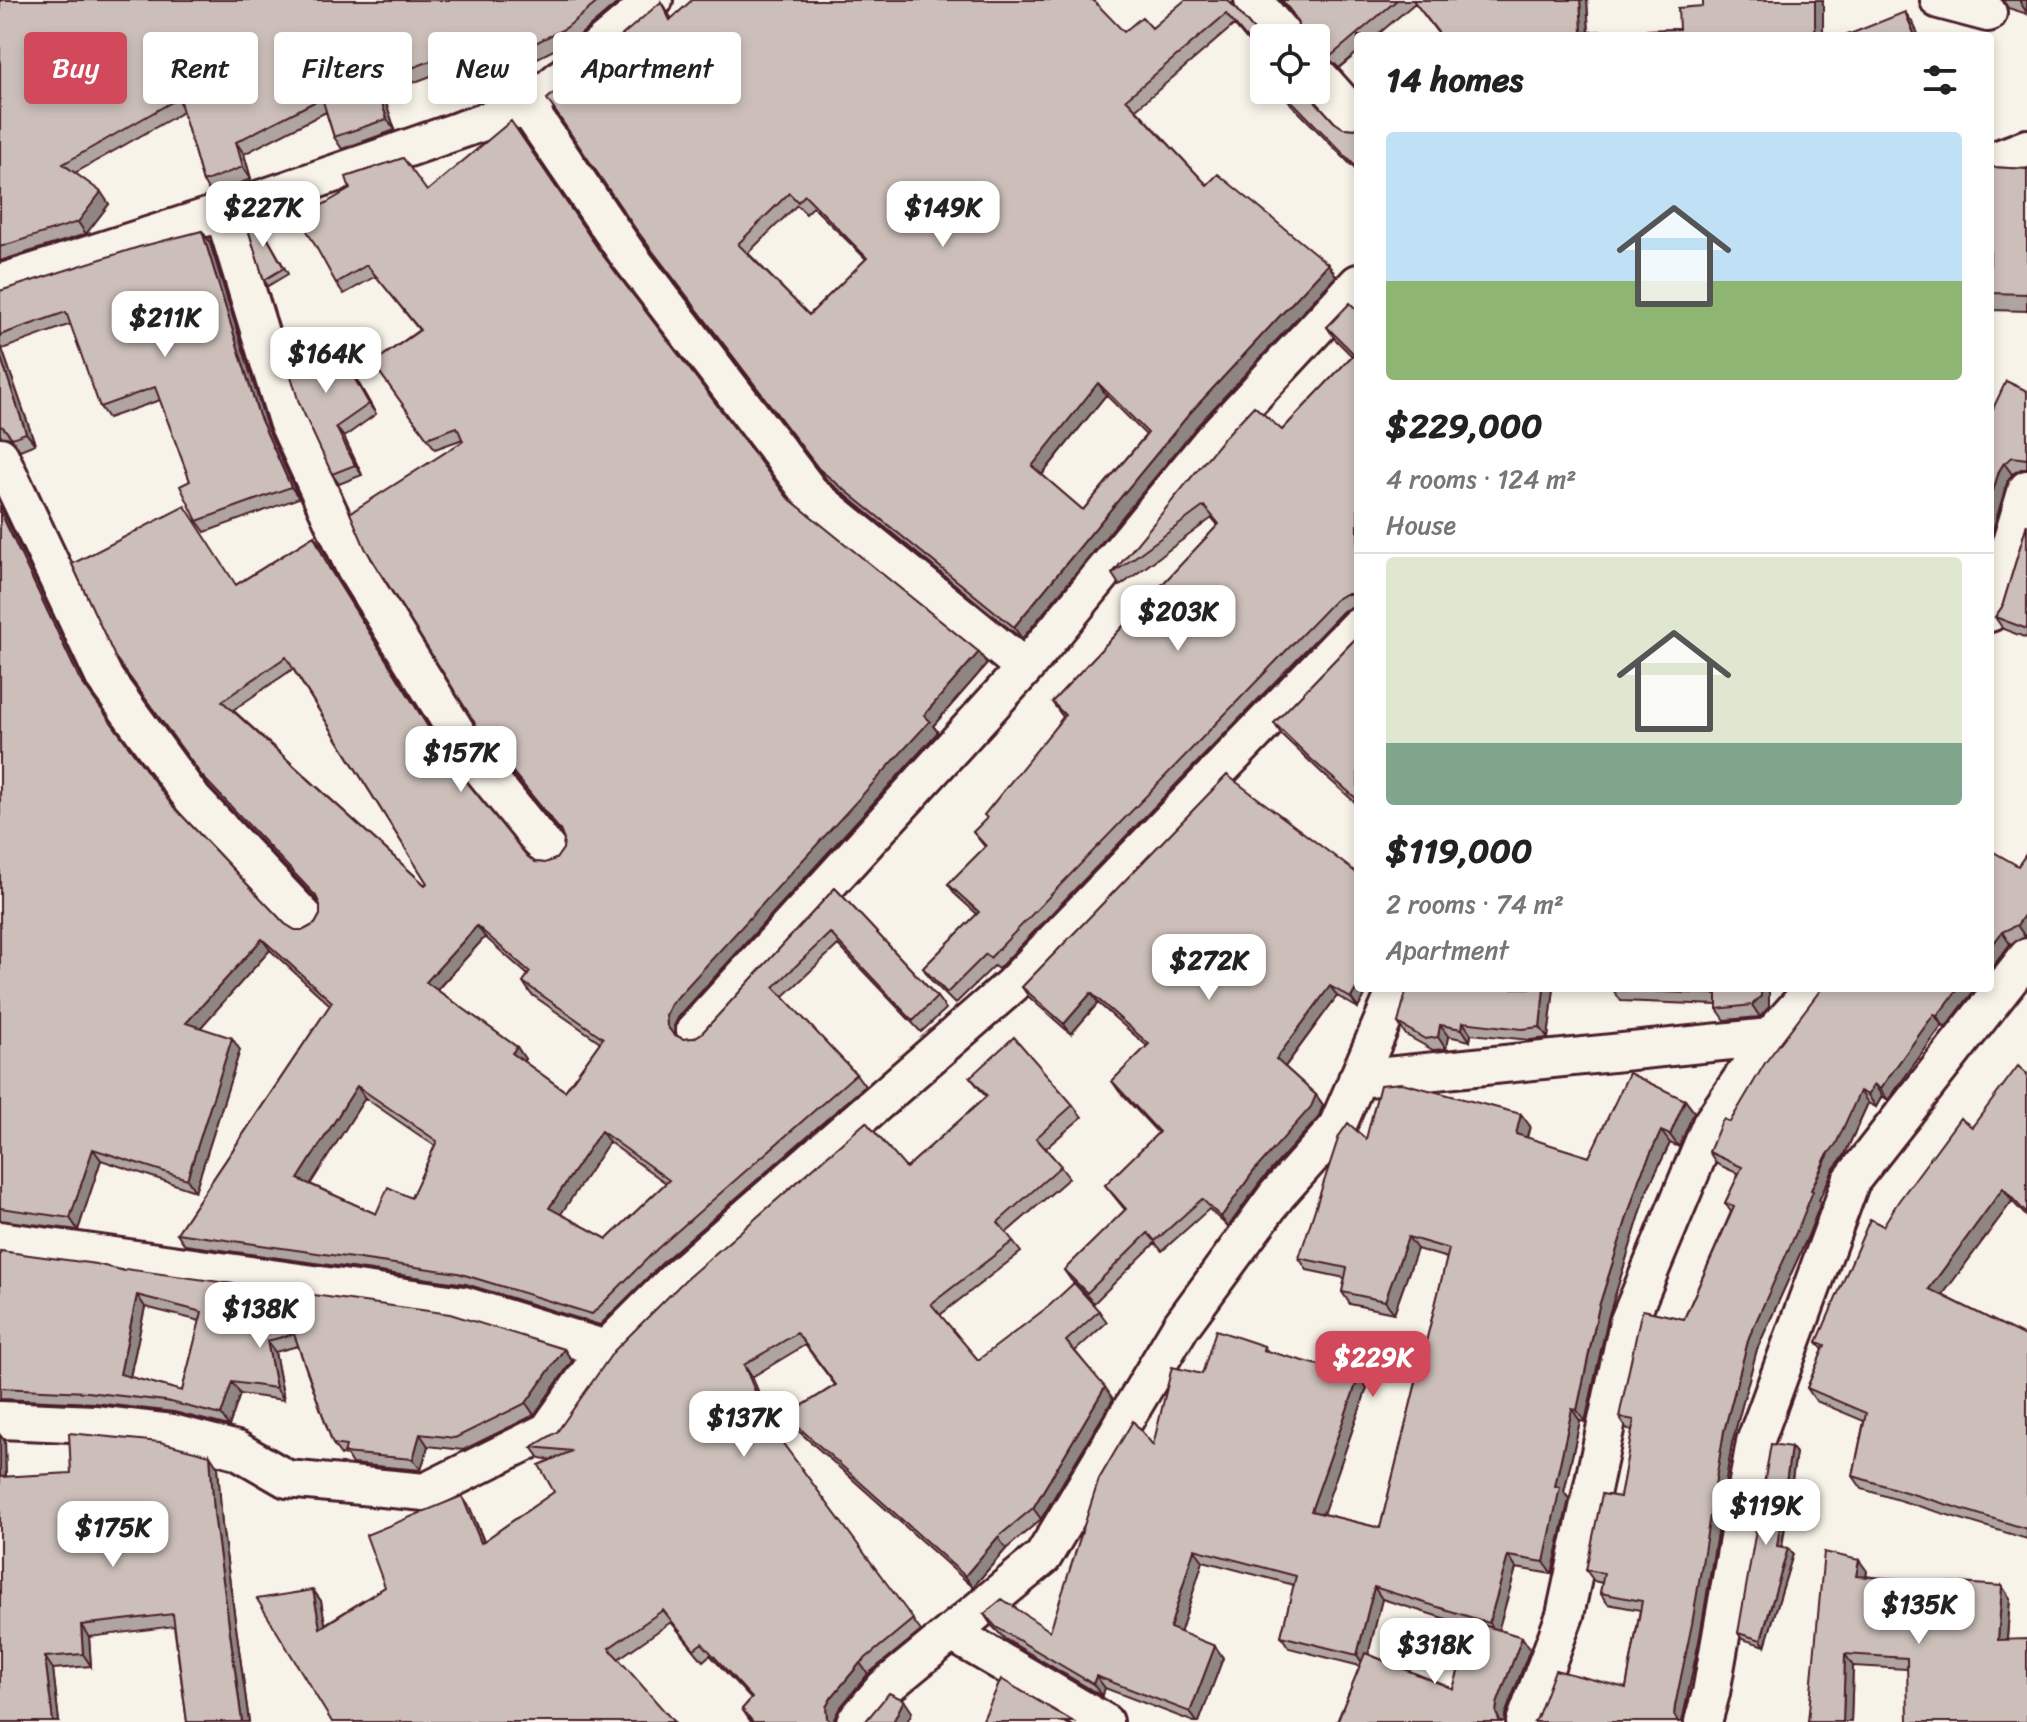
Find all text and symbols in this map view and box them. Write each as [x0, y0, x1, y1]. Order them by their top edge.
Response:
map controls [1250, 24, 1330, 104]
button: locate [1250, 24, 1330, 104]
chip: Buy [24, 32, 127, 104]
chip: Rent [143, 32, 258, 104]
chip: Filters [274, 32, 412, 104]
chip: New [428, 32, 537, 104]
chip: Apartment [553, 32, 741, 104]
text: 14 homes [1386, 50, 1523, 110]
icon: filters [1918, 58, 1962, 102]
pin: $227K [207, 181, 319, 249]
pin: $149K [887, 181, 999, 249]
text: $227K [224, 184, 302, 230]
text: $149K [905, 184, 981, 230]
icon: home [1602, 184, 1746, 328]
pin: $211K [109, 291, 221, 359]
text: $211K [130, 294, 200, 340]
pin: $164K [270, 327, 382, 395]
text: $164K [288, 330, 364, 376]
text: $229,000 [1386, 396, 1543, 456]
text: 4 rooms · 124 m² [1386, 456, 1577, 502]
text: House [1386, 502, 1456, 548]
pin: $203K [1122, 585, 1234, 653]
text: $203K [1138, 588, 1218, 634]
icon: home [1602, 609, 1746, 753]
pin: $157K [405, 726, 517, 794]
text: $157K [423, 729, 499, 775]
text: $119,000 [1386, 821, 1533, 881]
text: 2 rooms · 74 m² [1386, 881, 1564, 927]
text: Apartment [1386, 927, 1509, 973]
pin: $272K [1153, 934, 1265, 1002]
text: $272K [1170, 937, 1248, 983]
pin: $138K [204, 1282, 316, 1350]
text: $138K [223, 1285, 297, 1331]
pin: $229K [1317, 1331, 1429, 1399]
text: $229K [1333, 1334, 1413, 1380]
pin: $137K [688, 1391, 800, 1459]
text: $137K [707, 1394, 781, 1440]
pin: $119K [1710, 1479, 1822, 1547]
text: $119K [1730, 1482, 1802, 1528]
pin: $175K [57, 1501, 169, 1569]
text: $175K [75, 1504, 151, 1550]
pin: $135K [1863, 1578, 1975, 1646]
text: $135K [1882, 1581, 1956, 1627]
pin: $318K [1379, 1618, 1491, 1686]
text: $318K [1398, 1621, 1472, 1667]

